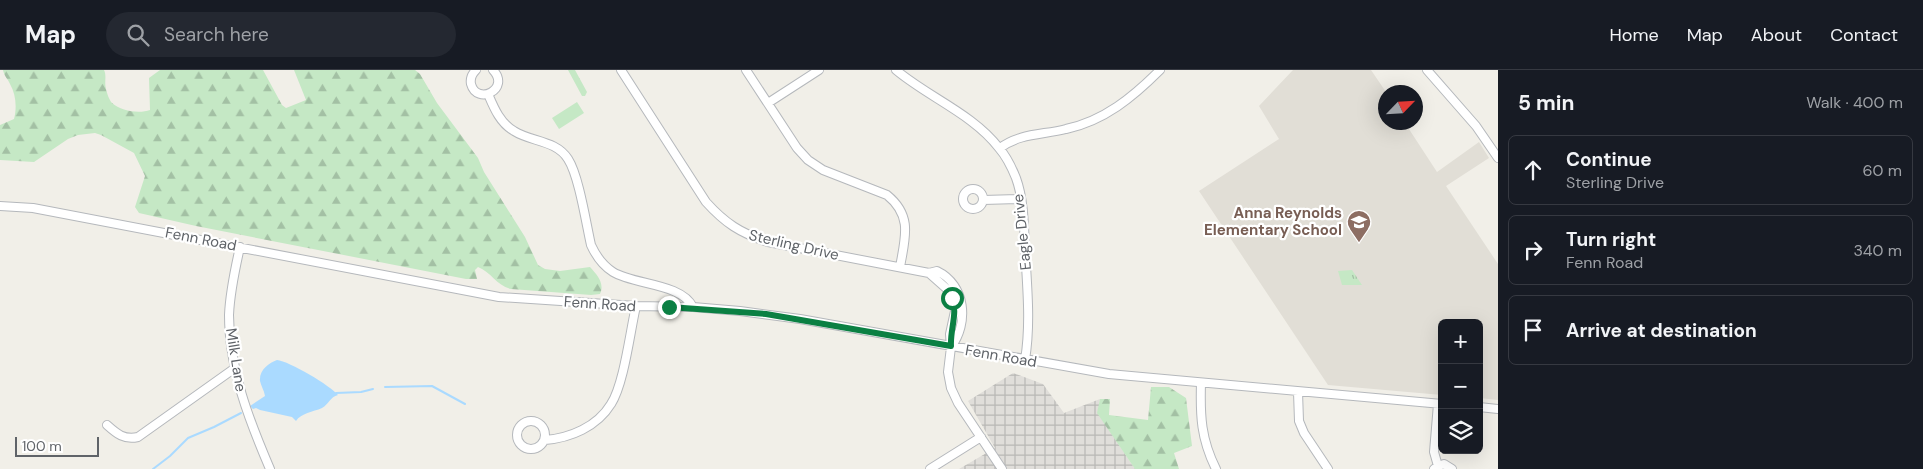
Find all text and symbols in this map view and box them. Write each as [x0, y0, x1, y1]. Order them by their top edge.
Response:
search box [106, 12, 456, 57]
text: Map [25, 19, 76, 50]
icon: search [124, 21, 152, 49]
text: Search here [164, 22, 269, 47]
text: Home [1609, 23, 1659, 47]
text: Map [1687, 23, 1723, 47]
text: About [1751, 23, 1802, 47]
text: Contact [1830, 23, 1898, 47]
north arrow [1378, 85, 1423, 130]
text: 5 min [1518, 89, 1574, 117]
text: Walk · 400 m [1806, 92, 1903, 113]
text: Continue [1566, 147, 1652, 172]
icon: ahead [1519, 156, 1547, 184]
text: 60 m [1862, 160, 1902, 181]
text: Sterling Drive [1566, 172, 1664, 193]
street label: Eagle Drive [1008, 193, 1036, 271]
place label: Anna Reynolds Elementary School [1204, 203, 1342, 240]
school or university icon: Anna Reynolds Elementary School [1346, 209, 1372, 243]
street label: Fenn Road [164, 222, 238, 256]
street label: Sterling Drive [747, 225, 841, 265]
text: Turn right [1566, 227, 1656, 252]
icon: right [1519, 236, 1547, 264]
text: 340 m [1853, 240, 1902, 261]
text: Fenn Road [1566, 252, 1643, 273]
route start [941, 287, 964, 310]
street label: Fenn Road [563, 292, 637, 316]
route end [658, 296, 681, 319]
icon: arrive [1519, 316, 1547, 344]
text: Arrive at destination [1566, 318, 1757, 343]
map controls [1438, 319, 1483, 454]
button: + [1438, 319, 1483, 364]
street label: Milk Lane [221, 327, 251, 393]
street label: Fenn Road [964, 340, 1038, 372]
button: − [1438, 364, 1483, 409]
button: layers [1438, 409, 1483, 454]
scale bar [15, 434, 99, 457]
text: 100 m [22, 437, 62, 455]

